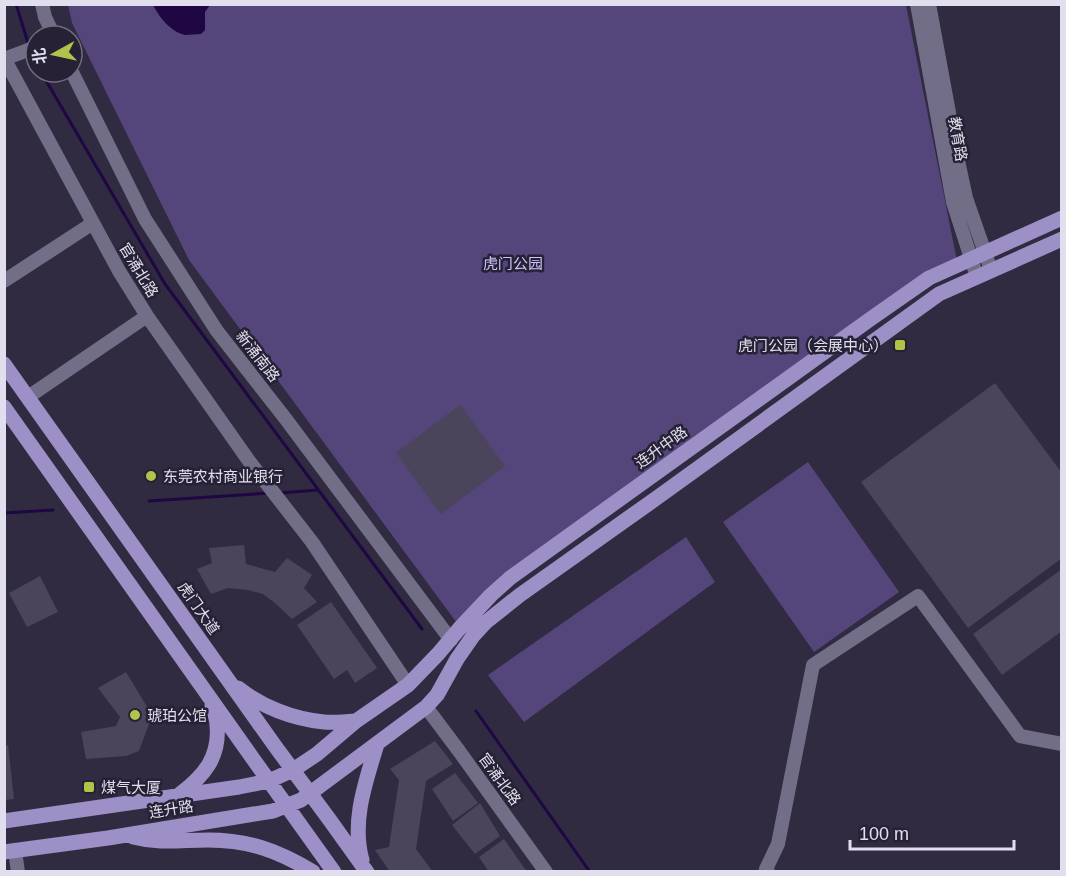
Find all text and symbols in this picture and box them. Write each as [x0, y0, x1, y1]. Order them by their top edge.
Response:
north arrow [24, 24, 84, 84]
text: 北 [30, 47, 49, 65]
street label: 教育路 [946, 115, 970, 163]
street label: 官涌北路 [116, 240, 162, 300]
park label: 虎门公园 [483, 255, 543, 272]
street label: 新涌南路 [233, 327, 283, 385]
place label: 虎门公园（会展中心） [738, 337, 888, 354]
marker: 虎门公园（会展中心） [893, 338, 907, 352]
street label: 连升中路 [632, 422, 690, 472]
place label: 东莞农村商业银行 [163, 468, 283, 485]
marker: 东莞农村商业银行 [144, 469, 158, 483]
street label: 虎门大道 [175, 579, 223, 637]
place label: 琥珀公馆 [147, 707, 207, 724]
marker: 琥珀公馆 [128, 708, 142, 722]
street label: 官涌北路 [475, 750, 525, 808]
place label: 煤气大厦 [101, 779, 161, 796]
marker: 煤气大厦 [82, 780, 96, 794]
street label: 连升路 [147, 797, 195, 821]
scale bar [850, 813, 1014, 851]
text: 100 m [859, 824, 909, 844]

